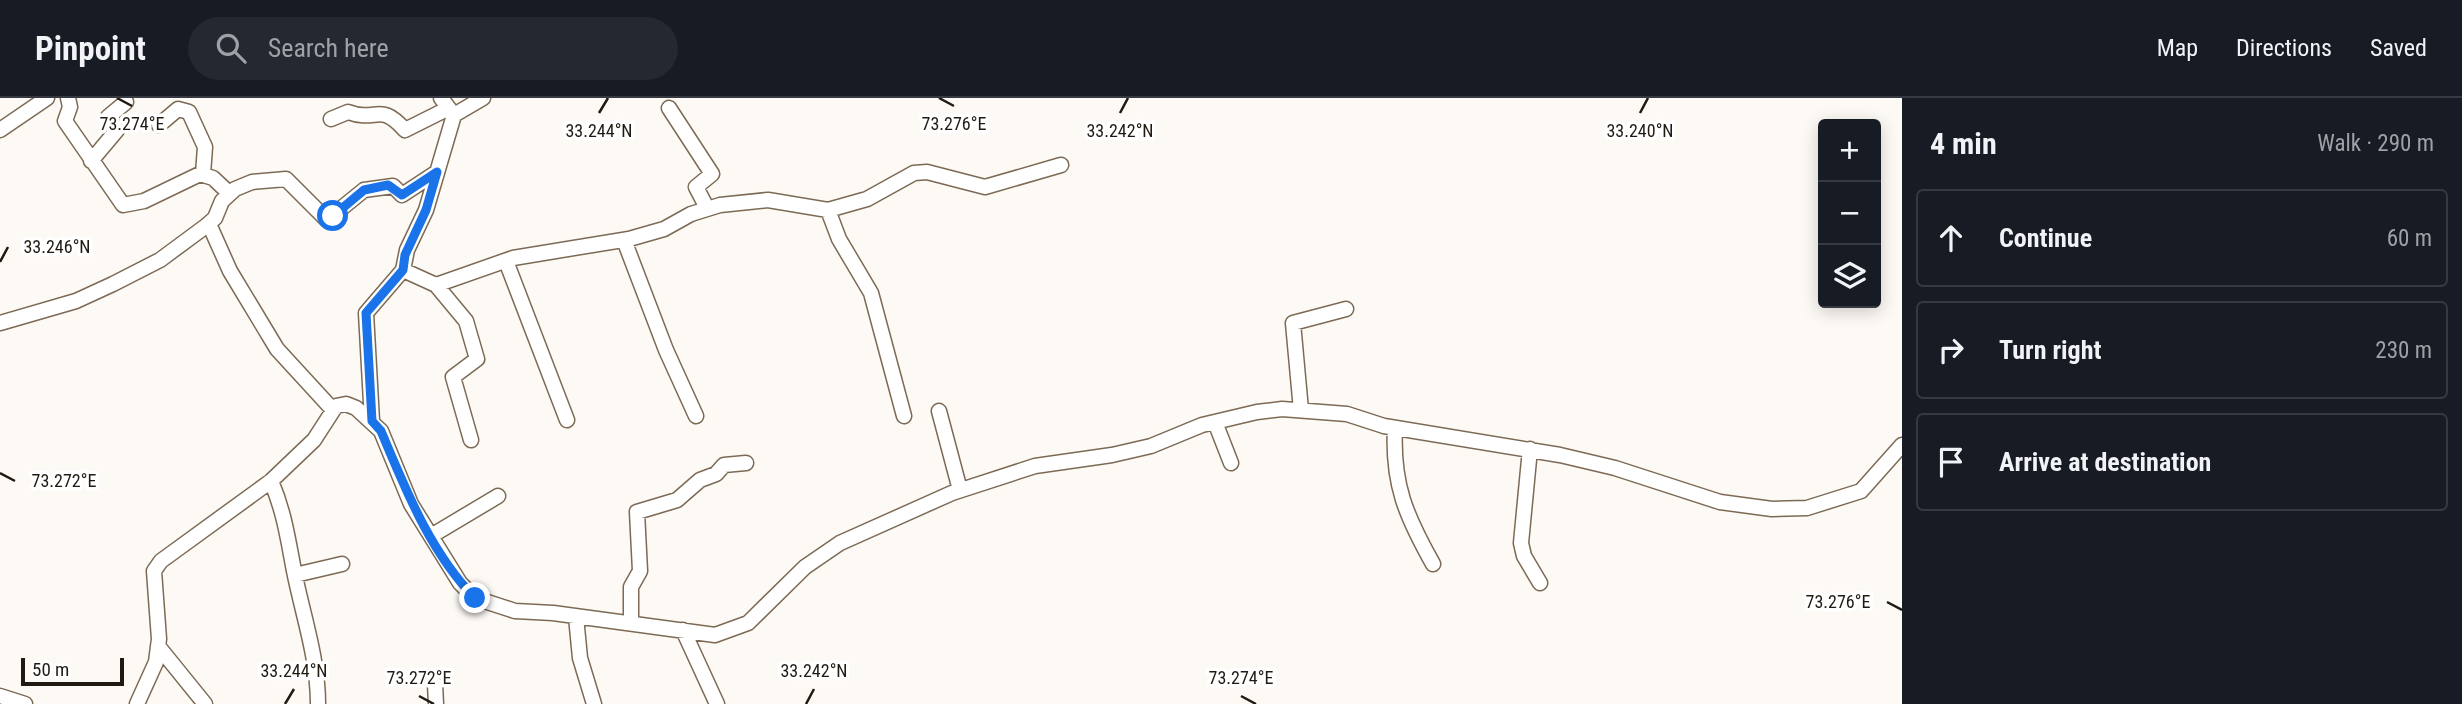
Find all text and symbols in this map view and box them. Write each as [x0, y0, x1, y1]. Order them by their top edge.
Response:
search box [188, 17, 678, 80]
text: Pinpoint [35, 29, 146, 68]
icon: search [212, 29, 250, 67]
text: Search here [268, 33, 389, 63]
text: Map [2157, 34, 2198, 62]
text: Directions [2236, 34, 2332, 62]
text: Saved [2370, 34, 2427, 62]
text: 73.274°E [100, 113, 164, 134]
text: 73.276°E [922, 113, 986, 134]
map controls [1818, 119, 1881, 308]
button: + [1818, 119, 1881, 182]
text: 33.244°N [565, 120, 633, 141]
text: 33.242°N [1086, 120, 1154, 141]
text: 33.240°N [1606, 120, 1674, 141]
text: 4 min [1930, 126, 1997, 161]
text: Walk · 290 m [2317, 130, 2434, 157]
button: − [1818, 182, 1881, 245]
route start [317, 200, 348, 231]
icon: ahead [1932, 219, 1970, 257]
text: Continue [1999, 223, 2092, 253]
text: 60 m [2387, 225, 2432, 252]
text: 33.246°N [23, 236, 91, 257]
button: layers [1818, 245, 1881, 308]
icon: right [1932, 331, 1970, 369]
text: Turn right [1999, 335, 2101, 365]
text: 230 m [2375, 337, 2432, 364]
icon: arrive [1932, 443, 1970, 481]
text: Arrive at destination [1999, 447, 2211, 477]
text: 73.272°E [32, 470, 96, 491]
route end [459, 582, 490, 613]
text: 73.276°E [1806, 591, 1870, 612]
scale bar [21, 655, 124, 687]
text: 50 m [32, 658, 69, 681]
text: 33.244°N [260, 660, 328, 681]
text: 33.242°N [780, 660, 848, 681]
text: 73.272°E [387, 667, 451, 688]
text: 73.274°E [1209, 667, 1273, 688]

